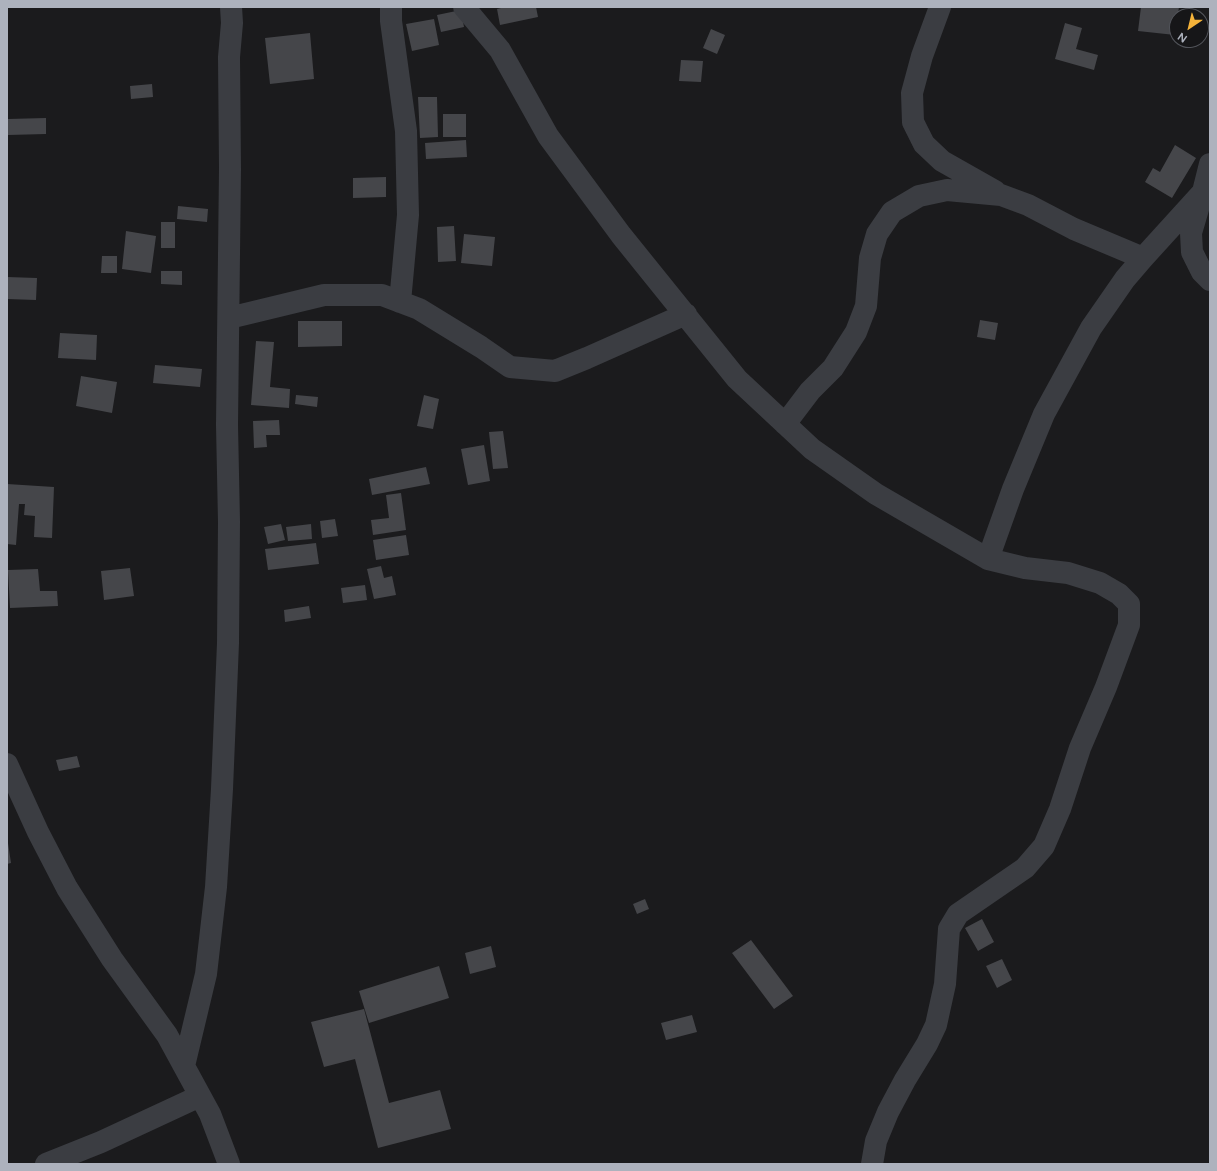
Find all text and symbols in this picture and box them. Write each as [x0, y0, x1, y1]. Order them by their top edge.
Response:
north arrow [1169, 8, 1209, 48]
text: N [1175, 30, 1190, 45]

